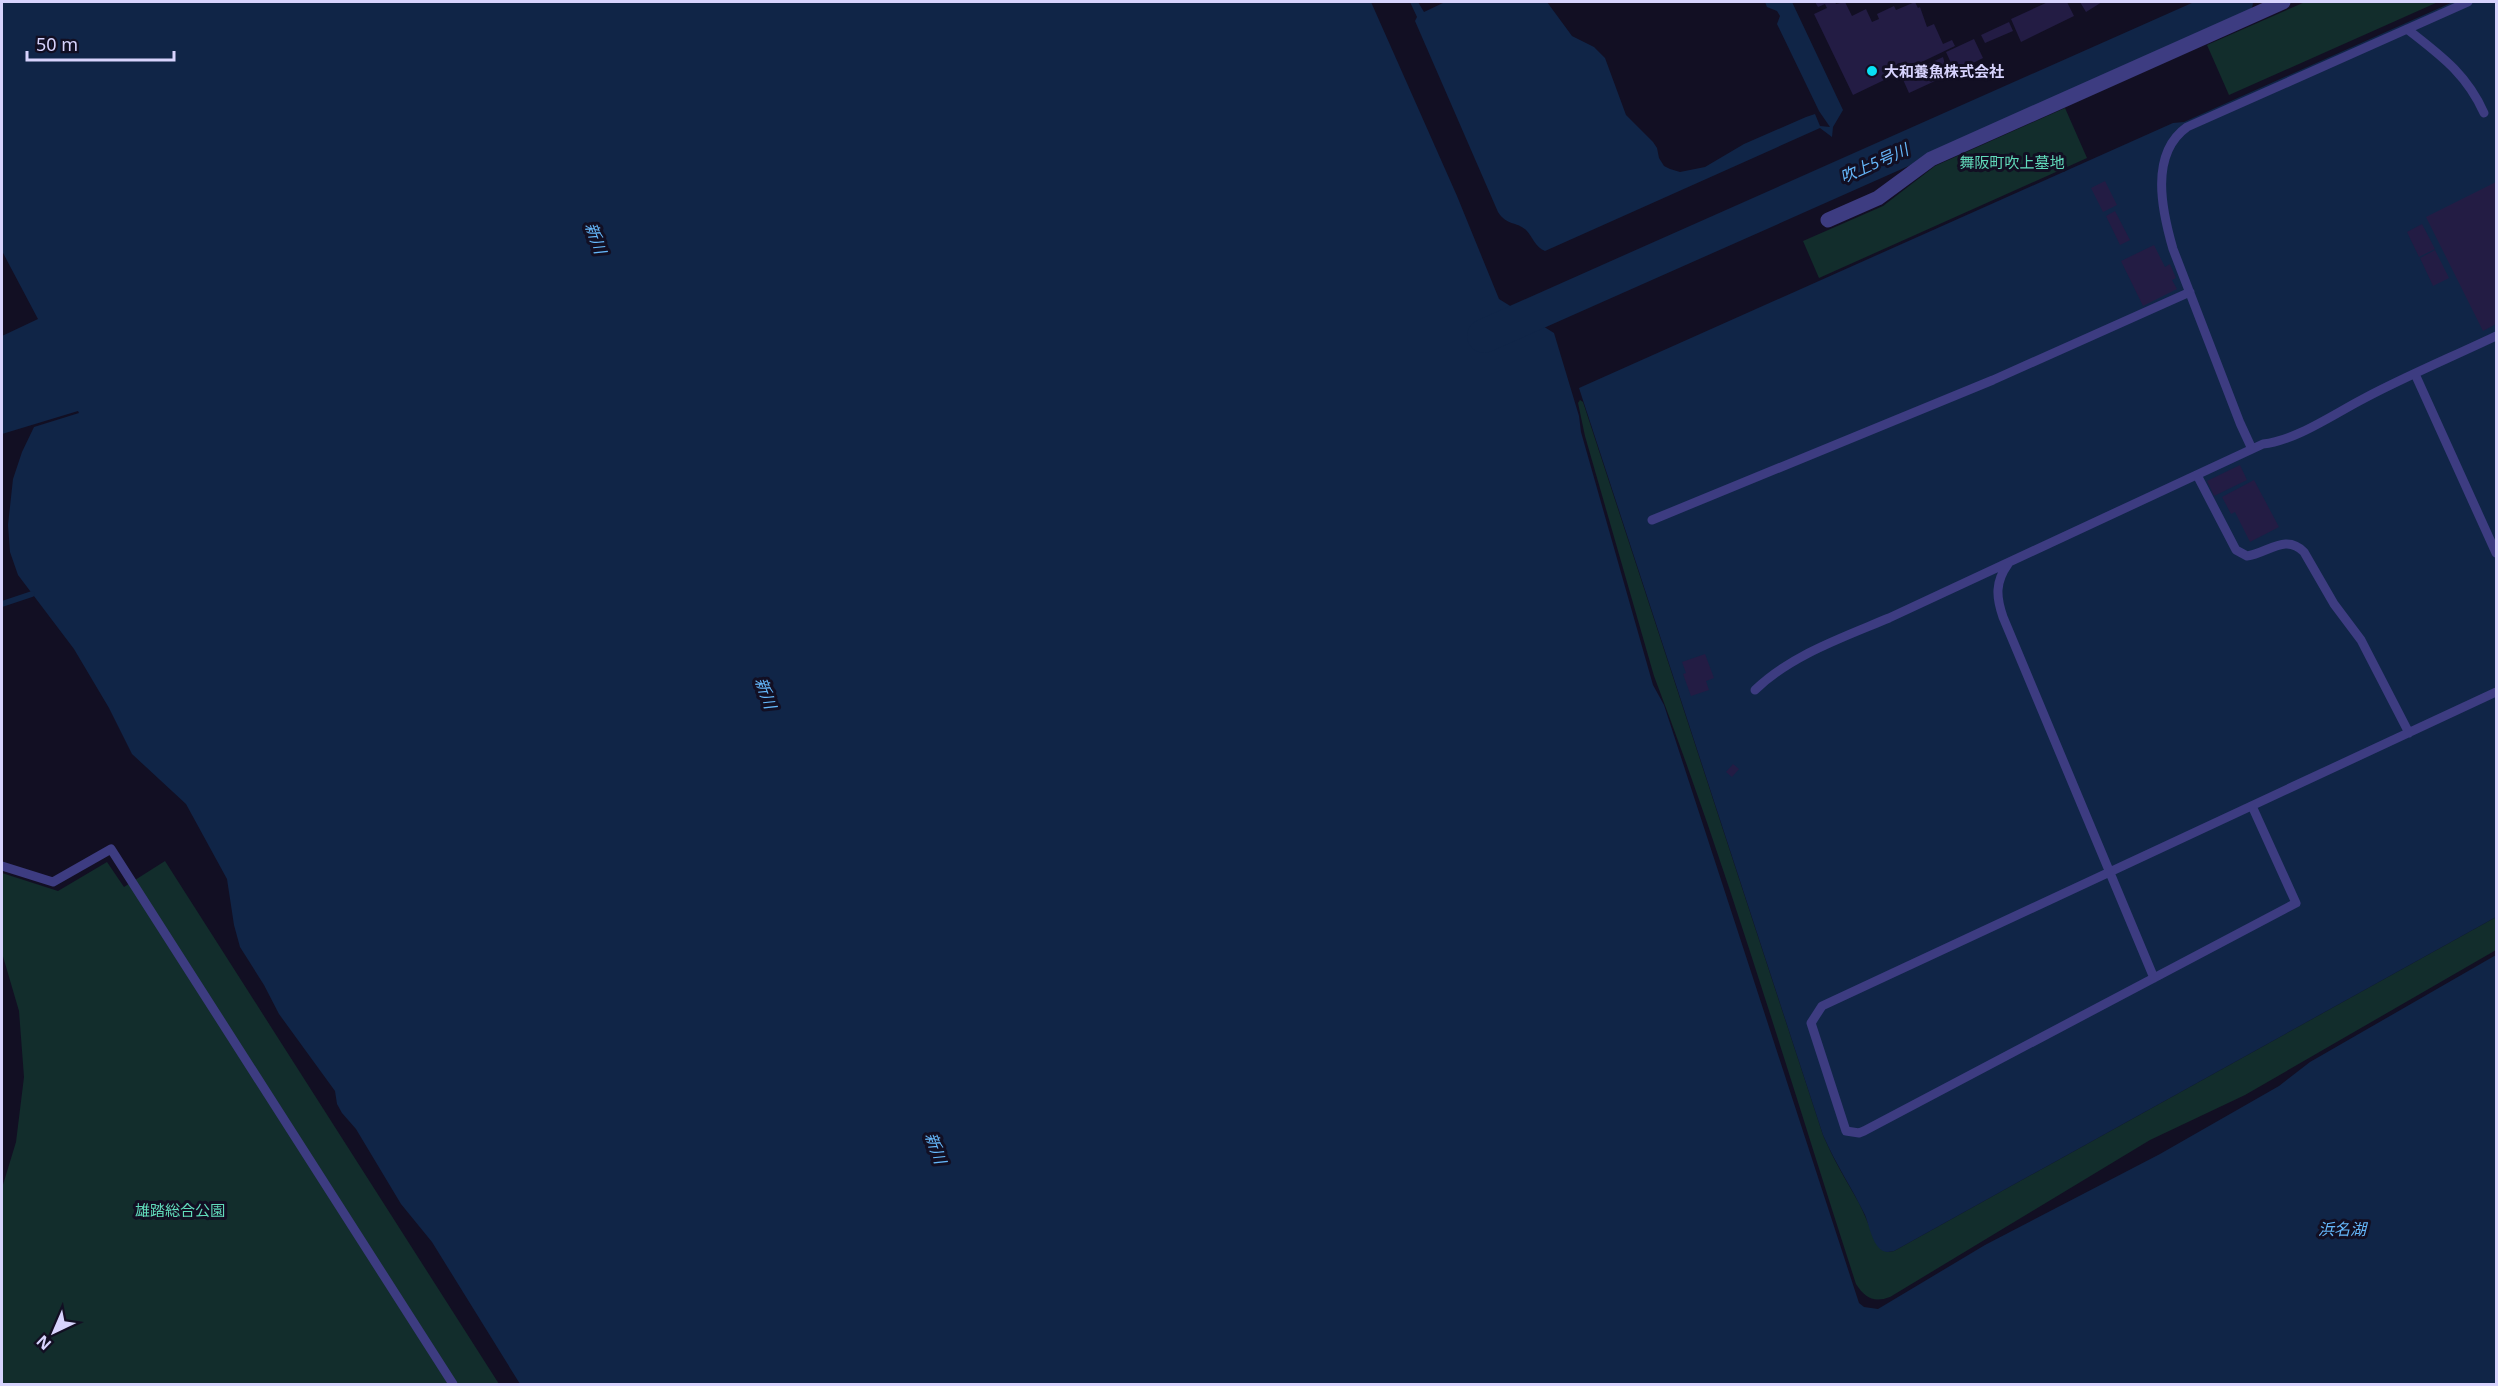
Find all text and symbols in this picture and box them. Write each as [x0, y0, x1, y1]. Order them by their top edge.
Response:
scale bar [27, 24, 174, 62]
text: 50 m [36, 32, 78, 56]
place label: 大和養魚株式会社 [1884, 61, 2004, 81]
marker: 大和養魚株式会社 [1865, 64, 1879, 78]
water label: 吹上5号川 [1836, 137, 1914, 188]
park label: 舞阪町吹上墓地 [1959, 152, 2065, 172]
water label: 新川 [580, 219, 612, 259]
water label: 新川 [750, 674, 782, 714]
water label: 新川 [920, 1129, 952, 1169]
park label: 雄踏総合公園 [135, 1200, 225, 1220]
water label: 浜名湖 [2318, 1218, 2369, 1240]
north arrow [24, 1302, 84, 1362]
text: N [31, 1330, 56, 1355]

